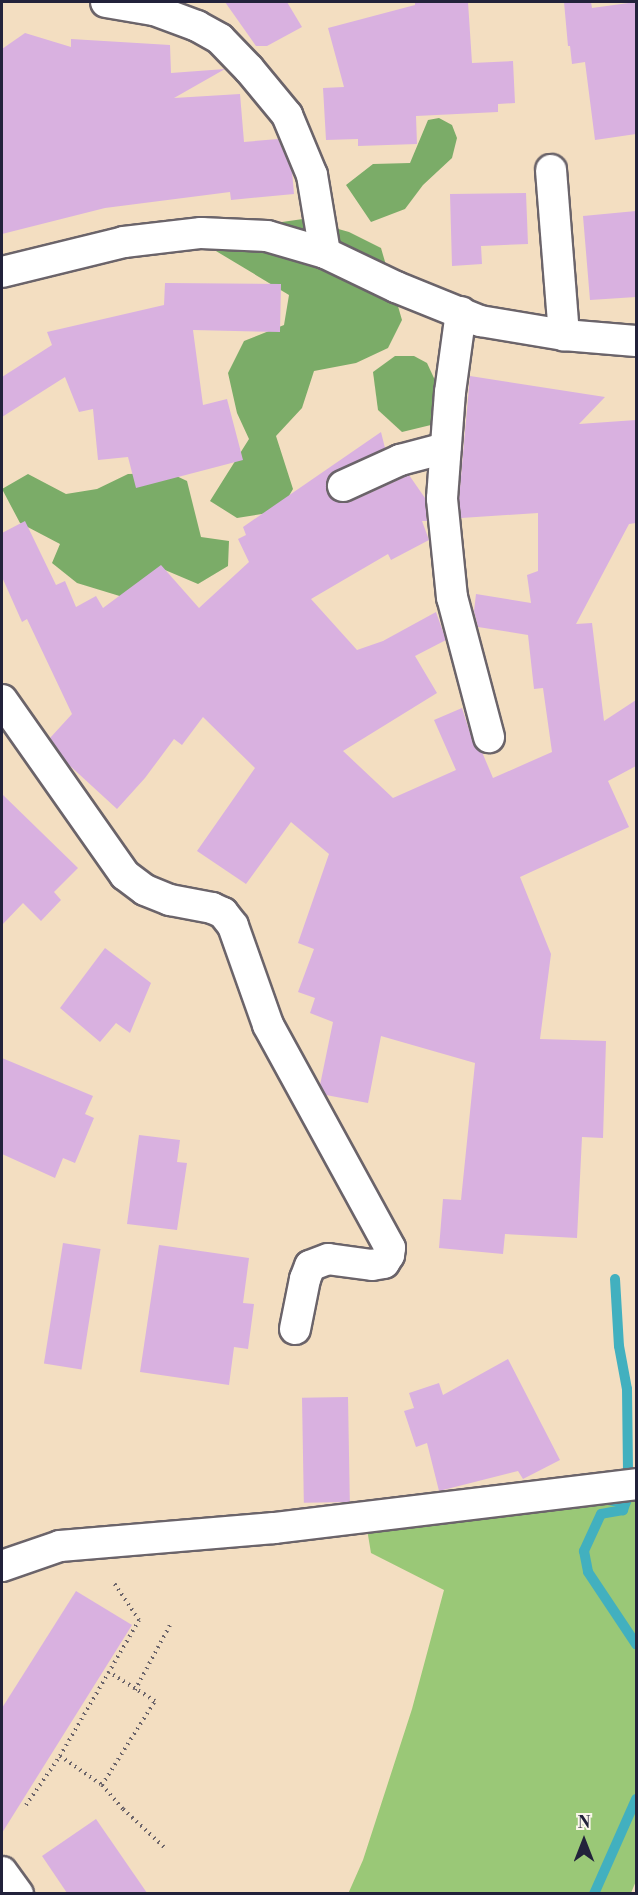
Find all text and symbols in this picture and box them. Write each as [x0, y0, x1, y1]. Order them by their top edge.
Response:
north arrow [554, 1811, 614, 1871]
text: N [578, 1813, 590, 1833]

